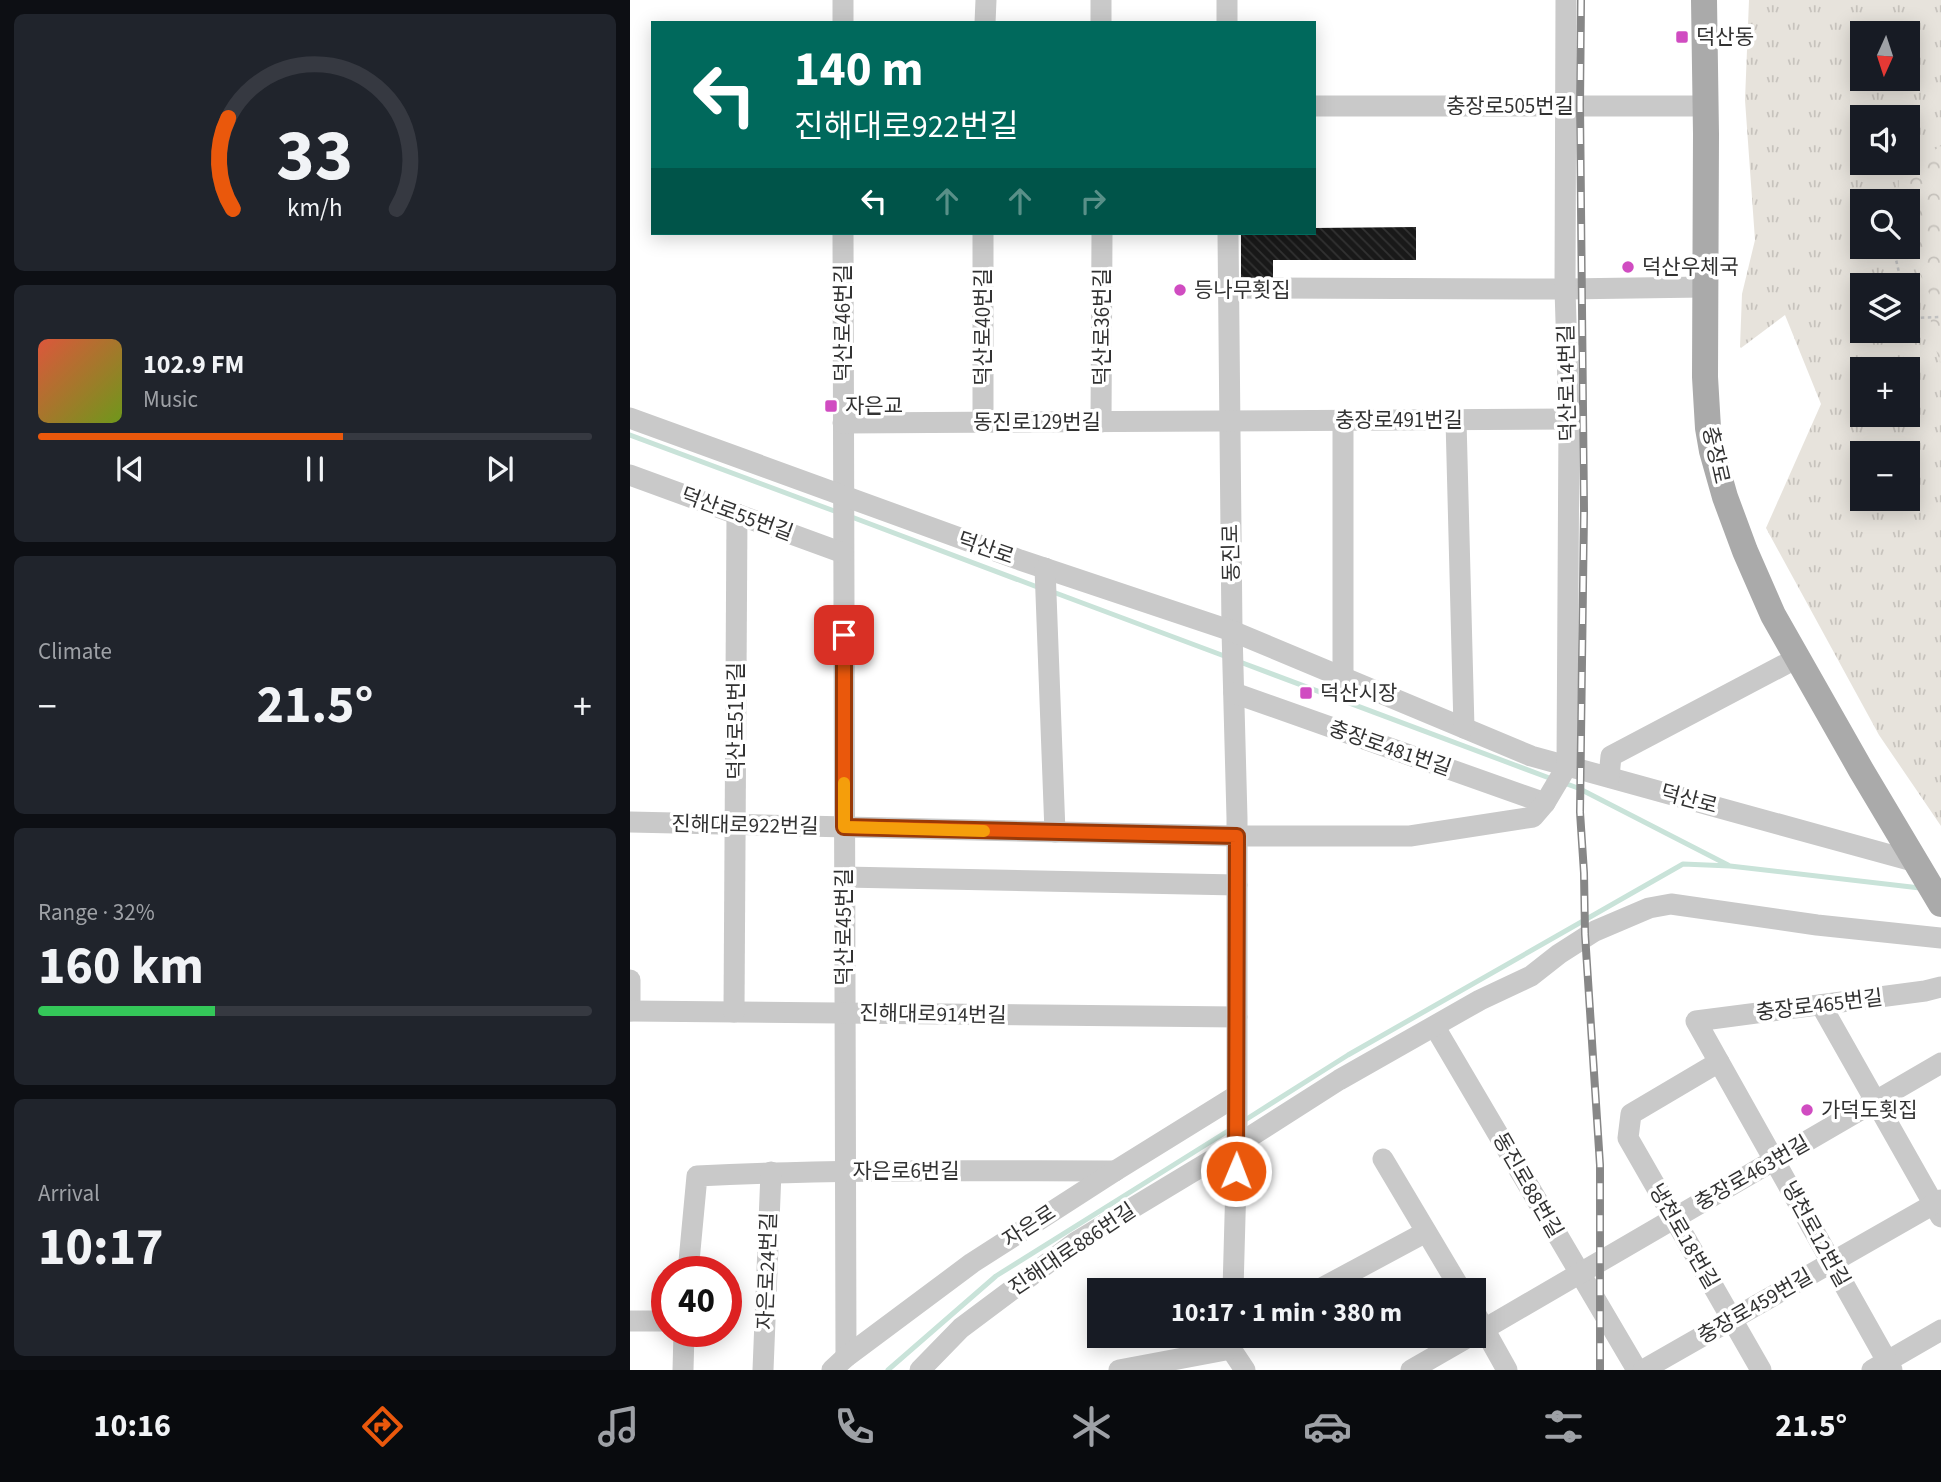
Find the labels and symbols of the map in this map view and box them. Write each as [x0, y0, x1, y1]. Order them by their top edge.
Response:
north arrow [1850, 21, 1920, 91]
place label: 덕산동 [1696, 22, 1754, 52]
marker: 덕산동 [1674, 29, 1690, 45]
street label: 충장로505번길 [1446, 91, 1574, 121]
place label: 덕산우체국 [1642, 252, 1739, 282]
marker: 덕산우체국 [1620, 259, 1636, 275]
street label: 덕산로46번길 [828, 264, 858, 382]
street label: 덕산로40번길 [968, 268, 998, 386]
street label: 덕산로36번길 [1087, 268, 1117, 386]
place label: 등나무횟집 [1194, 275, 1291, 305]
marker: 등나무횟집 [1172, 282, 1188, 298]
street label: 덕산로14번길 [1551, 324, 1583, 442]
place label: 자은교 [845, 391, 903, 421]
marker: 자은교 [823, 398, 839, 414]
street label: 충장로491번길 [1335, 405, 1463, 435]
street label: 동진로129번길 [973, 407, 1101, 437]
street label: 충장로 [1695, 423, 1737, 487]
street label: 덕산로55번길 [677, 480, 797, 548]
street label: 덕산로 [954, 524, 1018, 572]
street label: 동진로 [1215, 524, 1247, 582]
pin [814, 605, 874, 665]
street label: 덕산로51번길 [721, 662, 751, 780]
place label: 덕산시장 [1320, 678, 1397, 708]
marker: 덕산시장 [1298, 685, 1314, 701]
street label: 충장로481번길 [1325, 713, 1455, 783]
street label: 덕산로 [1657, 777, 1721, 821]
street label: 진해대로922번길 [671, 809, 819, 841]
street label: 덕산로45번길 [829, 868, 859, 986]
street label: 충장로465번길 [1754, 982, 1884, 1028]
street label: 진해대로914번길 [859, 998, 1007, 1030]
place label: 가덕도횟집 [1821, 1095, 1918, 1125]
marker: 가덕도횟집 [1799, 1102, 1815, 1118]
street label: 동진로88번길 [1486, 1127, 1570, 1243]
street label: 충장로463번길 [1689, 1128, 1815, 1218]
position arrow [1199, 1134, 1273, 1208]
street label: 자은로6번길 [852, 1156, 960, 1186]
street label: 냉천로12번길 [1774, 1175, 1858, 1293]
street label: 냉천로18번길 [1642, 1178, 1726, 1294]
street label: 진해대로886번길 [1003, 1195, 1141, 1303]
street label: 자은로 [997, 1198, 1061, 1254]
street label: 자은로24번길 [750, 1212, 784, 1330]
speed limit sign: 40 [651, 1256, 742, 1347]
street label: 충장로459번길 [1692, 1261, 1818, 1351]

